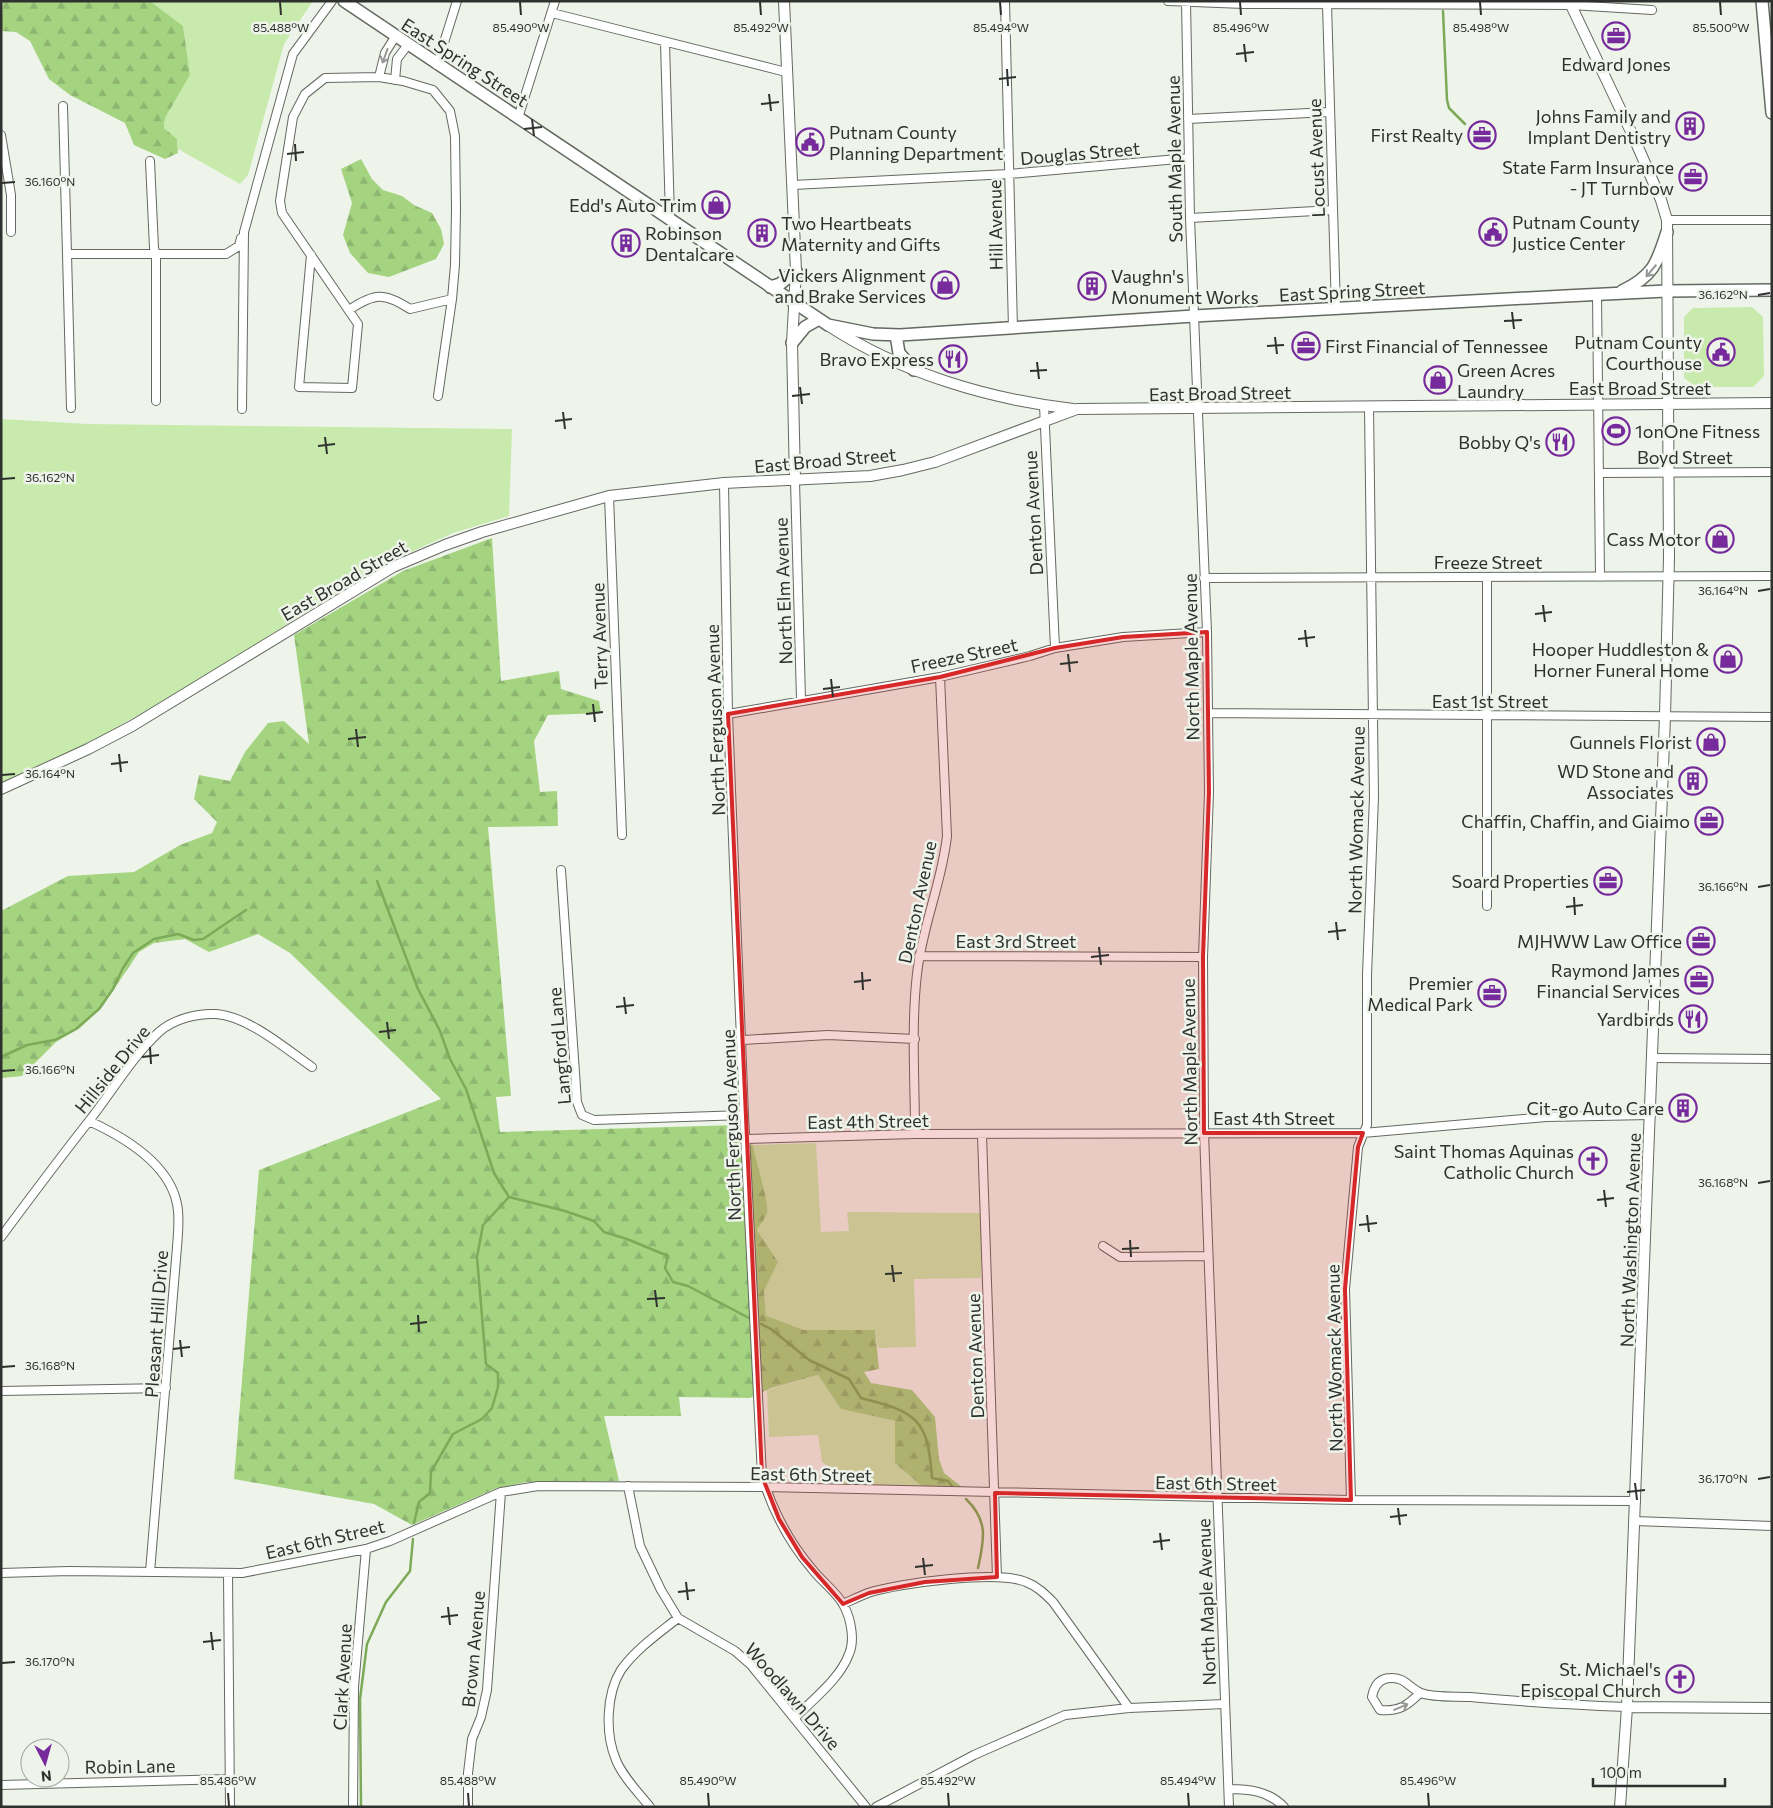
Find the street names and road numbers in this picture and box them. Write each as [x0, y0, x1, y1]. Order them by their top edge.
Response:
street label: East Spring Street [398, 13, 532, 111]
street label: South Maple Avenue [1162, 75, 1186, 243]
street label: Locust Avenue [1303, 98, 1329, 218]
street label: Douglas Street [1019, 137, 1141, 169]
street label: Hill Avenue [983, 179, 1007, 271]
street label: East Spring Street [1278, 276, 1426, 306]
street label: East Broad Street [1569, 377, 1711, 399]
street label: East Broad Street [1149, 381, 1291, 405]
street label: East Broad Street [753, 443, 897, 477]
street label: Boyd Street [1637, 446, 1733, 468]
street label: Denton Avenue [1019, 450, 1047, 576]
street label: North Elm Avenue [769, 517, 797, 665]
street label: East Broad Street [277, 535, 411, 625]
street label: Freeze Street [1434, 551, 1542, 573]
street label: North Maple Avenue [1179, 573, 1203, 741]
street label: Terry Avenue [586, 582, 612, 690]
street label: North Ferguson Avenue [701, 624, 729, 816]
street label: Freeze Street [909, 633, 1019, 677]
street label: East 1st Street [1432, 690, 1548, 712]
street label: North Womack Avenue [1343, 726, 1369, 914]
street label: Denton Avenue [893, 839, 941, 965]
street label: East 3rd Street [956, 930, 1076, 952]
street label: North Maple Avenue [1177, 978, 1201, 1146]
street label: Langford Lane [543, 987, 575, 1105]
street label: Hillside Drive [70, 1021, 154, 1117]
street label: North Ferguson Avenue [717, 1029, 745, 1221]
street label: East 4th Street [1213, 1107, 1335, 1129]
street label: East 4th Street [807, 1109, 929, 1133]
street label: North Washington Avenue [1615, 1132, 1645, 1348]
street label: Pleasant Hill Drive [140, 1250, 172, 1398]
street label: North Womack Avenue [1321, 1264, 1347, 1452]
street label: Denton Avenue [962, 1293, 988, 1419]
street label: East 6th Street [750, 1462, 872, 1486]
street label: East 6th Street [1155, 1471, 1277, 1495]
street label: East 6th Street [263, 1515, 387, 1563]
street label: North Maple Avenue [1192, 1518, 1220, 1686]
street label: Brown Avenue [457, 1590, 489, 1708]
street label: Clark Avenue [328, 1623, 356, 1731]
street label: Woodlawn Drive [741, 1638, 845, 1754]
street label: Robin Lane [84, 1754, 176, 1778]

